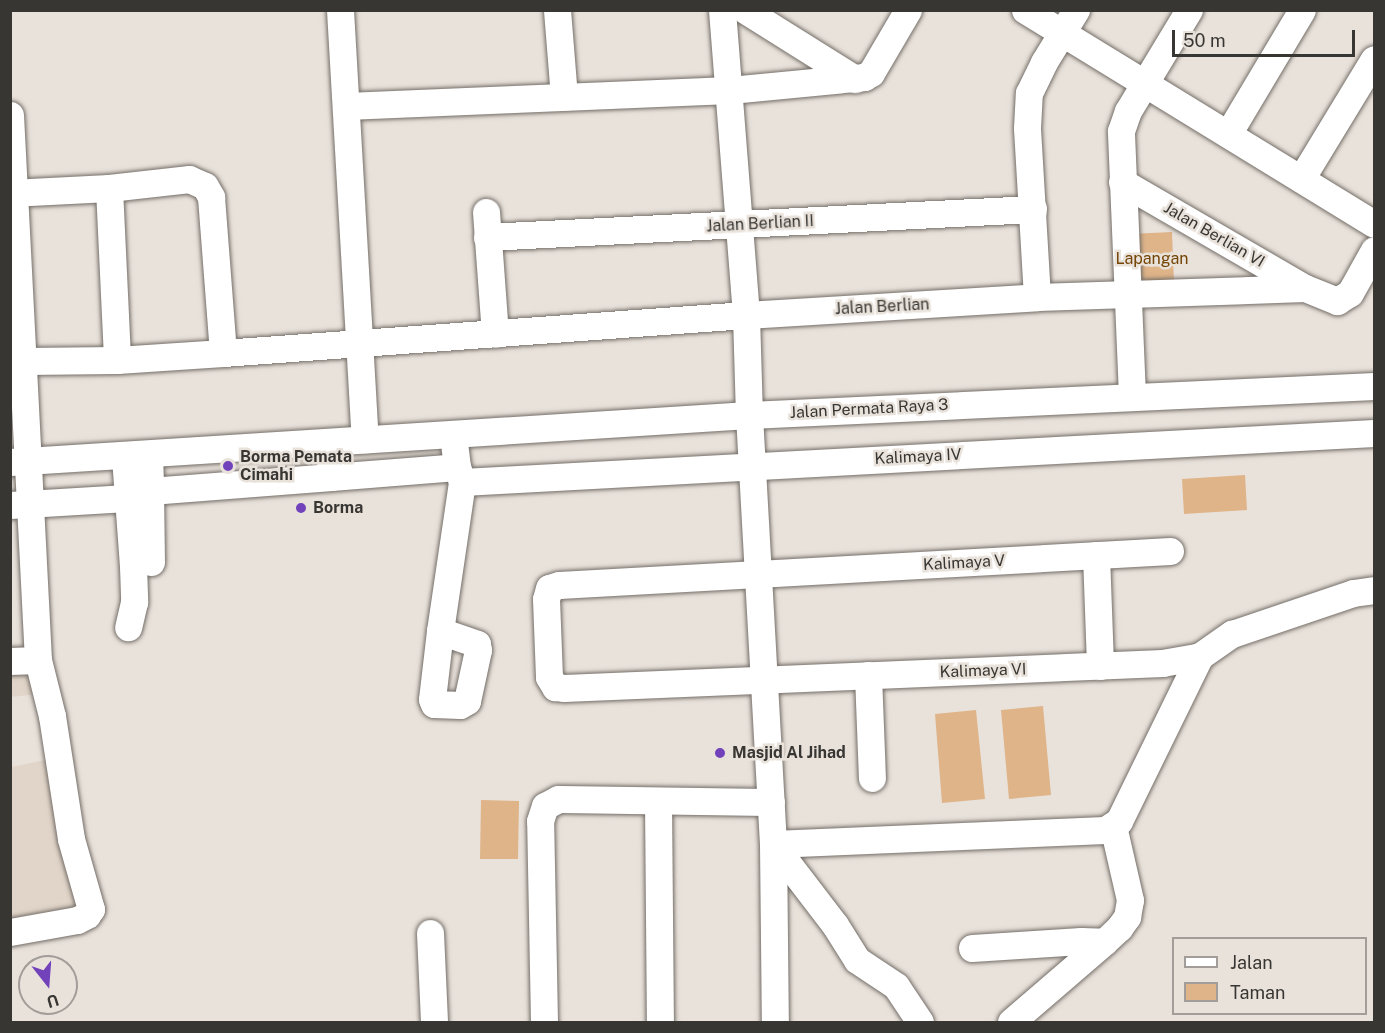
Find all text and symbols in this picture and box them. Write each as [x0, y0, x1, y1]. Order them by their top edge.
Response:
scale bar [1175, 18, 1358, 56]
text: 50 m [1183, 30, 1226, 51]
street label: Jalan Berlian VI [1160, 198, 1268, 272]
street label: Jalan Berlian II [706, 212, 814, 236]
park label: Lapangan [1115, 249, 1189, 269]
street label: Jalan Berlian [834, 295, 930, 319]
street label: Jalan Permata Raya 3 [789, 395, 949, 423]
street label: Kalimaya IV [874, 445, 962, 469]
place label: Borma Pemata Cimahi [240, 447, 352, 485]
marker: Borma Pemata Cimahi [221, 459, 235, 473]
place label: Borma [313, 498, 363, 518]
marker: Borma [294, 501, 308, 515]
street label: Kalimaya V [922, 551, 1006, 575]
street label: Kalimaya VI [939, 660, 1027, 682]
place label: Masjid Al Jihad [732, 743, 846, 763]
marker: Masjid Al Jihad [713, 746, 727, 760]
legend [1172, 937, 1367, 1015]
text: Jalan [1230, 952, 1273, 973]
north arrow [18, 955, 78, 1015]
text: Taman [1230, 982, 1285, 1003]
text: U [45, 990, 61, 1012]

